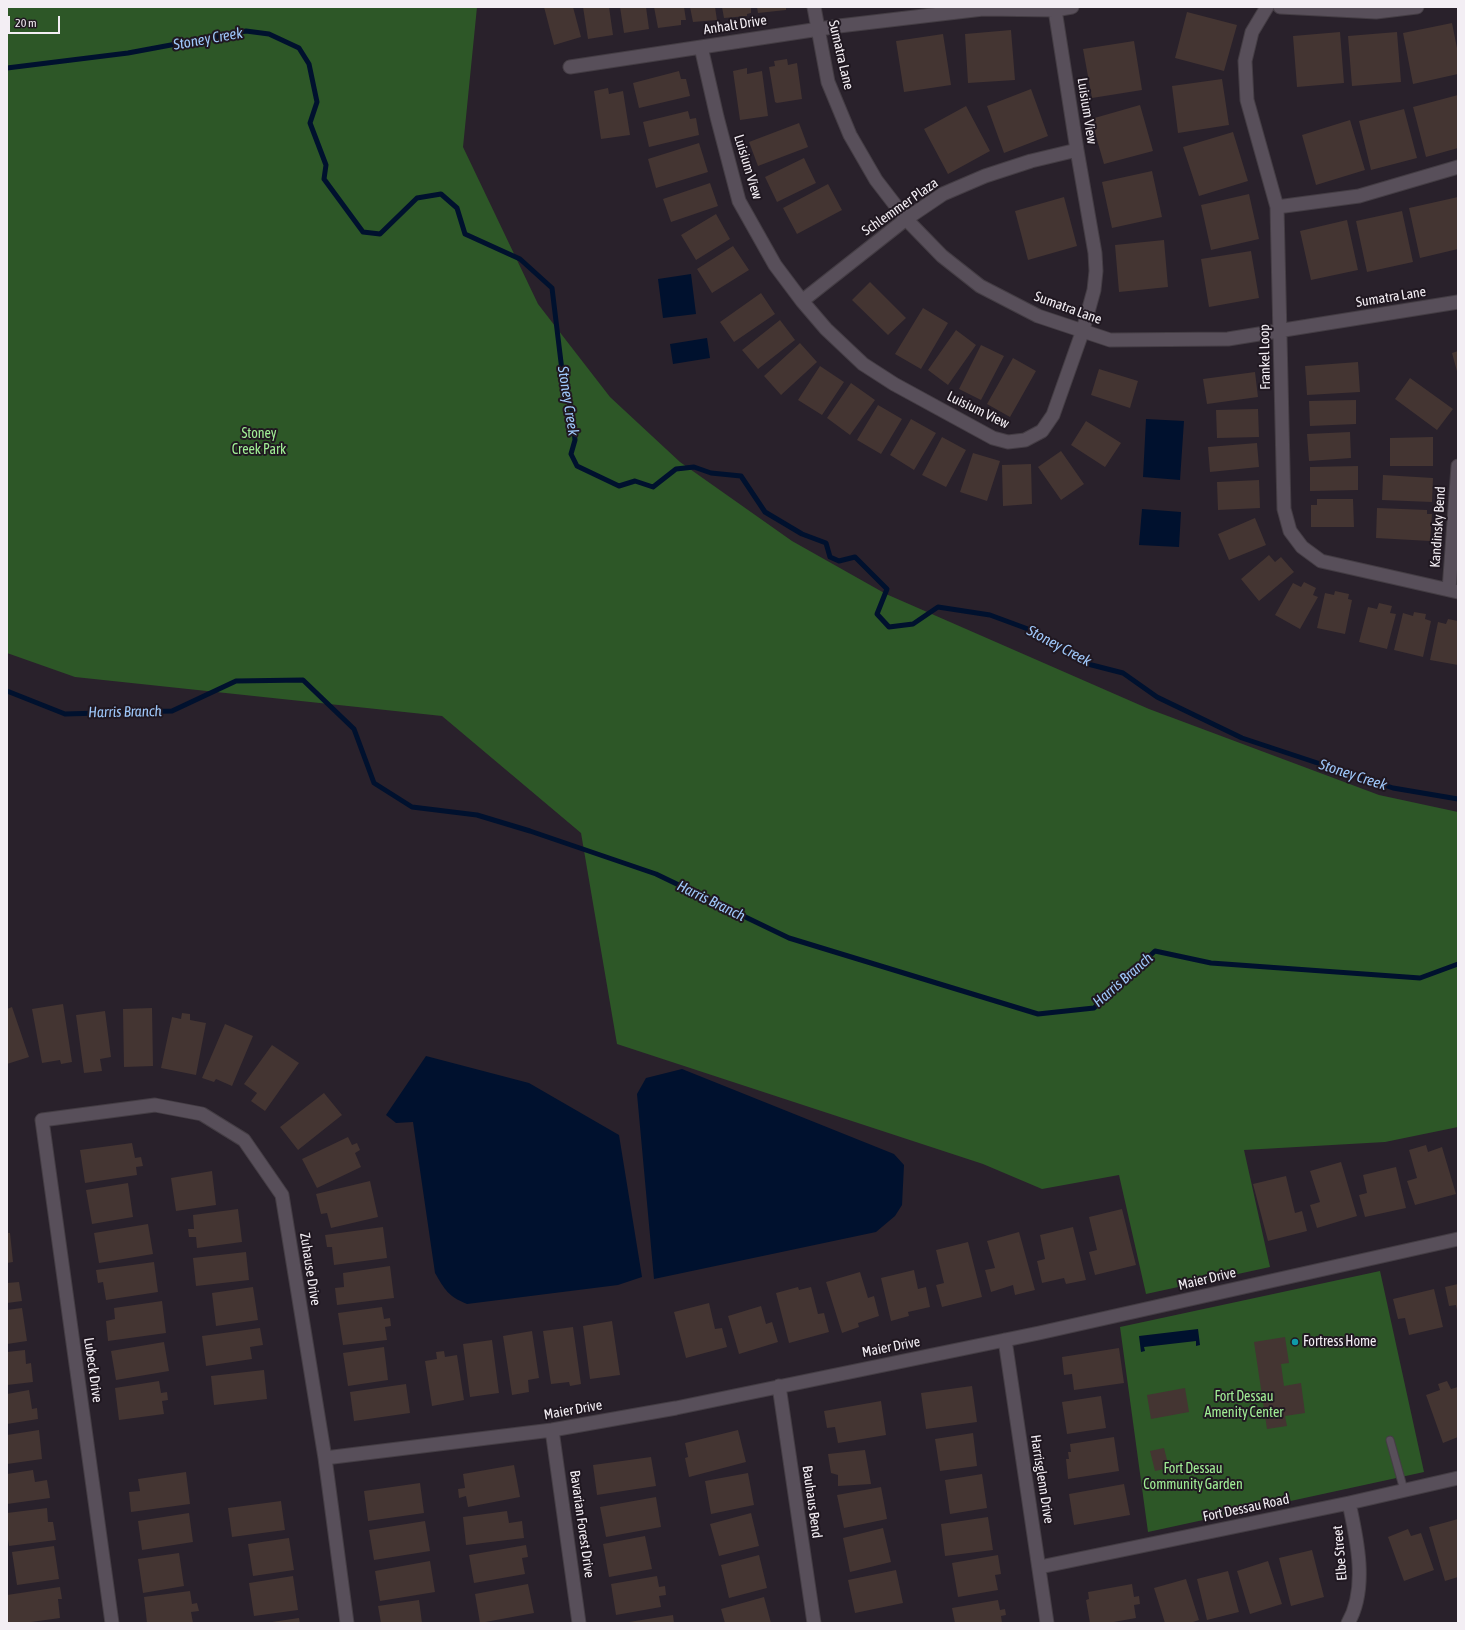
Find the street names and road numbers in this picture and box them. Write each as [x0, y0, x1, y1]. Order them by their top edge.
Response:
street label: Anhalt Drive [702, 12, 768, 38]
street label: Sumatra Lane [825, 19, 857, 91]
street label: Luisium View [1073, 77, 1101, 145]
street label: Luisium View [730, 133, 766, 201]
street label: Schlemmer Plaza [859, 175, 941, 239]
street label: Sumatra Lane [1355, 283, 1427, 311]
street label: Sumatra Lane [1032, 288, 1104, 328]
street label: Frankel Loop [1256, 324, 1274, 390]
street label: Luisium View [944, 388, 1012, 432]
street label: Kandinsky Bend [1427, 486, 1449, 568]
street label: Zuhause Drive [296, 1231, 324, 1307]
street label: Maier Drive [1177, 1264, 1237, 1294]
street label: Maier Drive [861, 1333, 921, 1361]
street label: Lubeck Drive [80, 1336, 106, 1404]
street label: Maier Drive [543, 1397, 603, 1423]
street label: Harrisglenn Drive [1027, 1433, 1057, 1525]
street label: Bauhaus Bend [799, 1465, 825, 1539]
street label: Bavarian Forest Drive [566, 1469, 598, 1579]
street label: Fort Dessau Road [1201, 1491, 1291, 1525]
street label: Elbe Street [1329, 1525, 1351, 1581]

